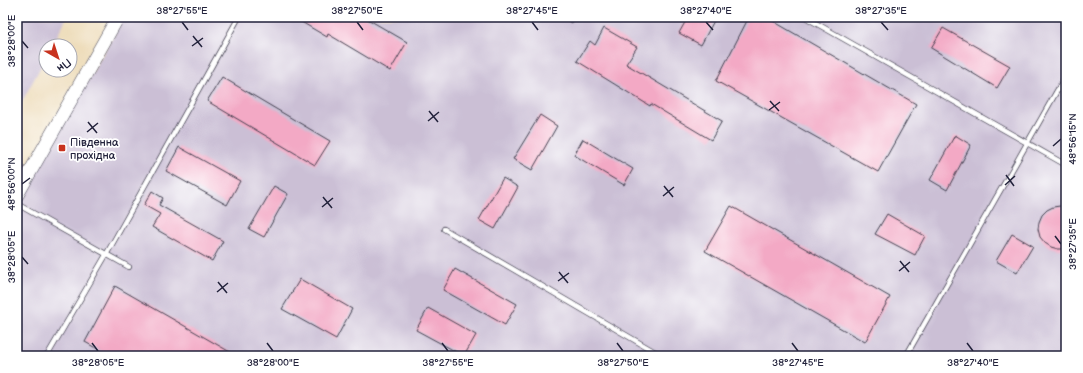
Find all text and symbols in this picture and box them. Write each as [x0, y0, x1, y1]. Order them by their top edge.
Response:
text: 38°27'55"E [156, 5, 208, 17]
text: 38°27'50"E [331, 5, 383, 17]
text: 38°27'45"E [506, 5, 558, 17]
text: 38°27'40"E [680, 5, 732, 17]
text: 38°27'35"E [855, 5, 907, 17]
text: 38°28'00"E [6, 14, 18, 67]
north arrow [38, 38, 78, 78]
text: Пн [54, 56, 74, 75]
text: 48°56'15"N [1067, 113, 1079, 165]
place label: Південна прохідна [70, 136, 119, 162]
marker: Південна прохідна [57, 143, 67, 153]
text: 48°56'00"N [6, 157, 18, 211]
text: 38°27'35"E [1067, 218, 1079, 270]
text: 38°28'05"E [6, 230, 18, 283]
text: 38°28'05"E [72, 357, 125, 369]
text: 38°28'00"E [247, 357, 300, 369]
text: 38°27'55"E [422, 357, 474, 369]
text: 38°27'50"E [597, 357, 649, 369]
text: 38°27'45"E [772, 357, 824, 369]
text: 38°27'40"E [947, 357, 999, 369]

